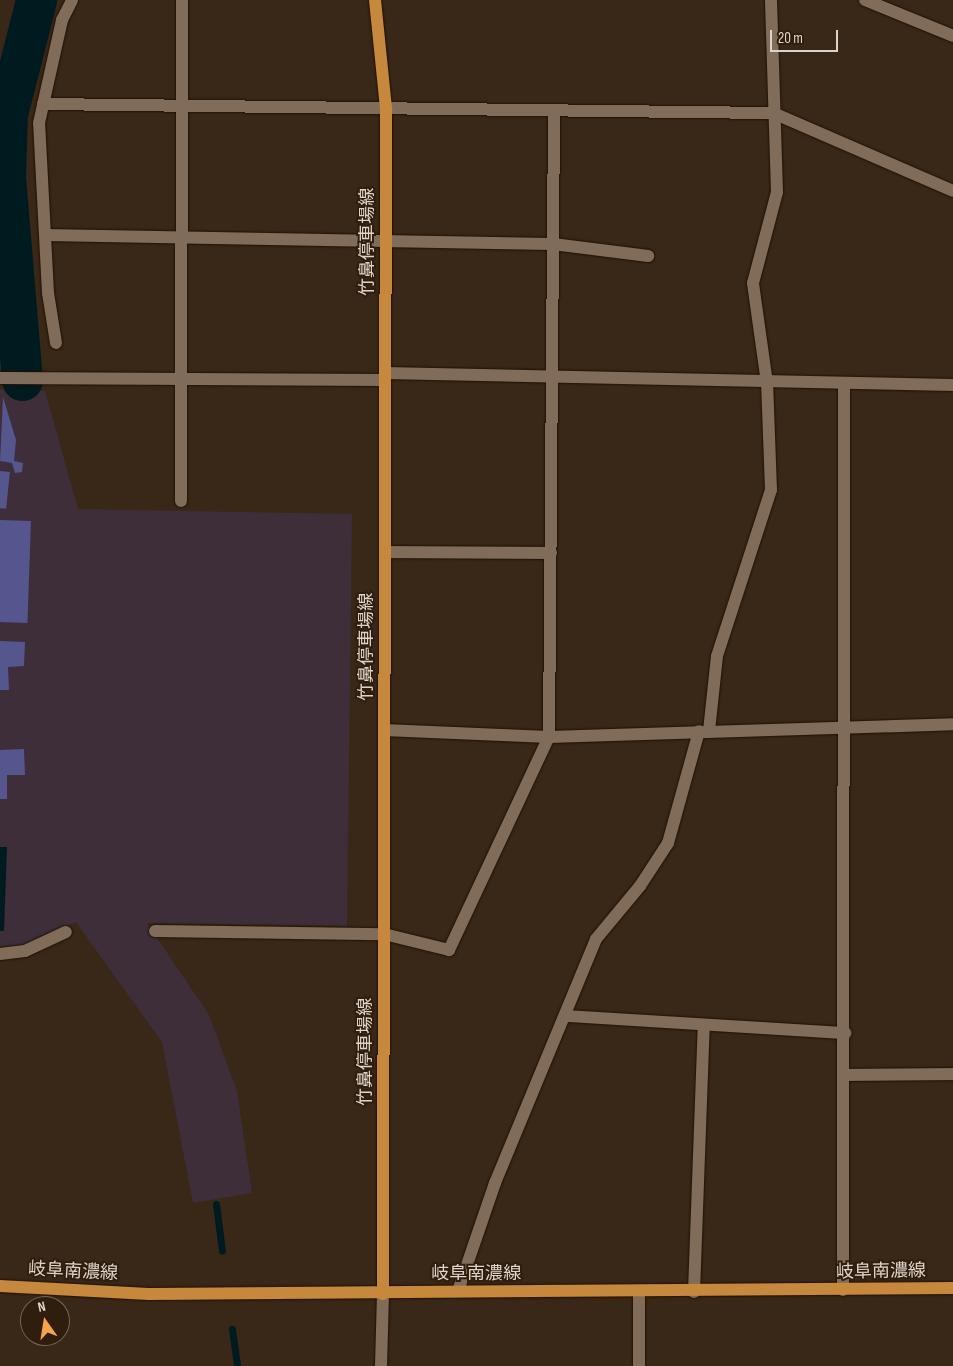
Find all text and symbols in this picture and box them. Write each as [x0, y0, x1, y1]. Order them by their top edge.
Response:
scale bar [773, 20, 840, 52]
text: 20 m [778, 29, 803, 48]
street label: 竹鼻停車場線 [357, 188, 379, 296]
street label: 竹鼻停車場線 [356, 593, 378, 701]
street label: 竹鼻停車場線 [355, 998, 377, 1106]
street label: 岐阜南濃線 [27, 1259, 119, 1285]
street label: 岐阜南濃線 [836, 1260, 926, 1284]
street label: 岐阜南濃線 [431, 1263, 521, 1285]
north arrow [20, 1296, 70, 1346]
text: N [36, 1298, 47, 1316]

